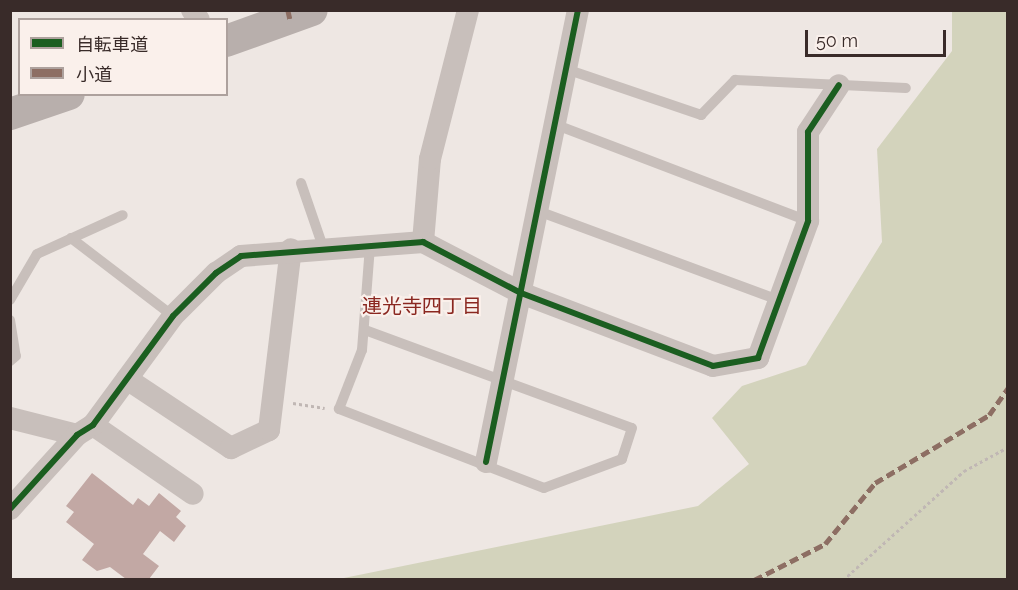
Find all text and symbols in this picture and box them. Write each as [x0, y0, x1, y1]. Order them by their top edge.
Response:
legend [18, 18, 228, 96]
scale bar [808, 18, 949, 56]
text: 50 m [816, 30, 858, 51]
text: 自転車道 [76, 34, 148, 55]
text: 小道 [76, 64, 112, 85]
district label: 連光寺四丁目 [362, 294, 482, 318]

